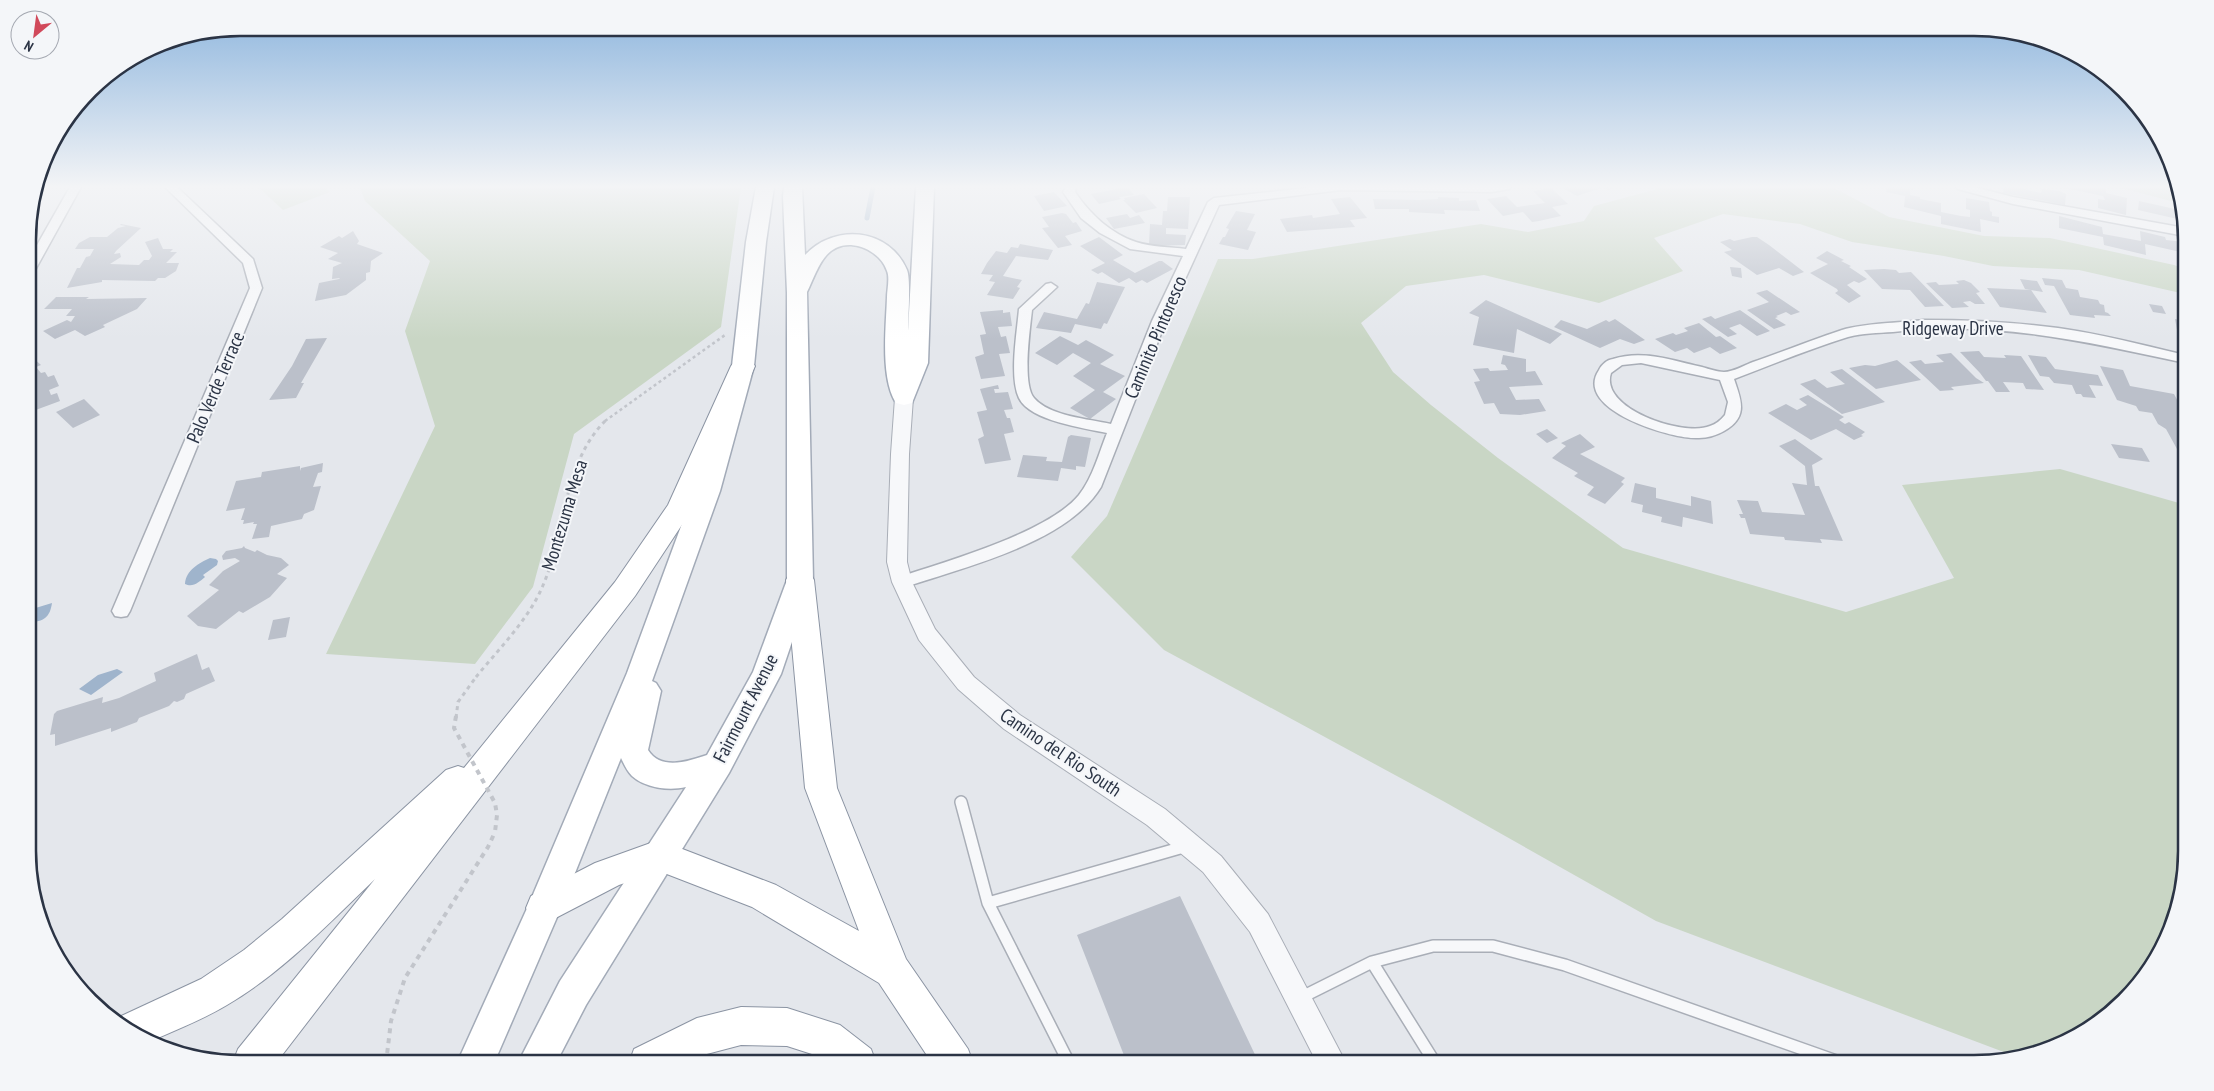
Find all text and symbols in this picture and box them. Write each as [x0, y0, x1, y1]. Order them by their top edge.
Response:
north arrow [10, 10, 60, 60]
text: N [21, 37, 36, 56]
street label: Caminito Pintoresco [1118, 272, 1192, 402]
street label: Ridgeway Drive [1902, 316, 2004, 340]
street label: Palo Verde Terrace [181, 327, 249, 446]
street label: Montezuma Mesa [536, 457, 592, 573]
street label: Fairmount Avenue [707, 650, 783, 766]
street label: Camino del Rio South [996, 703, 1126, 801]

